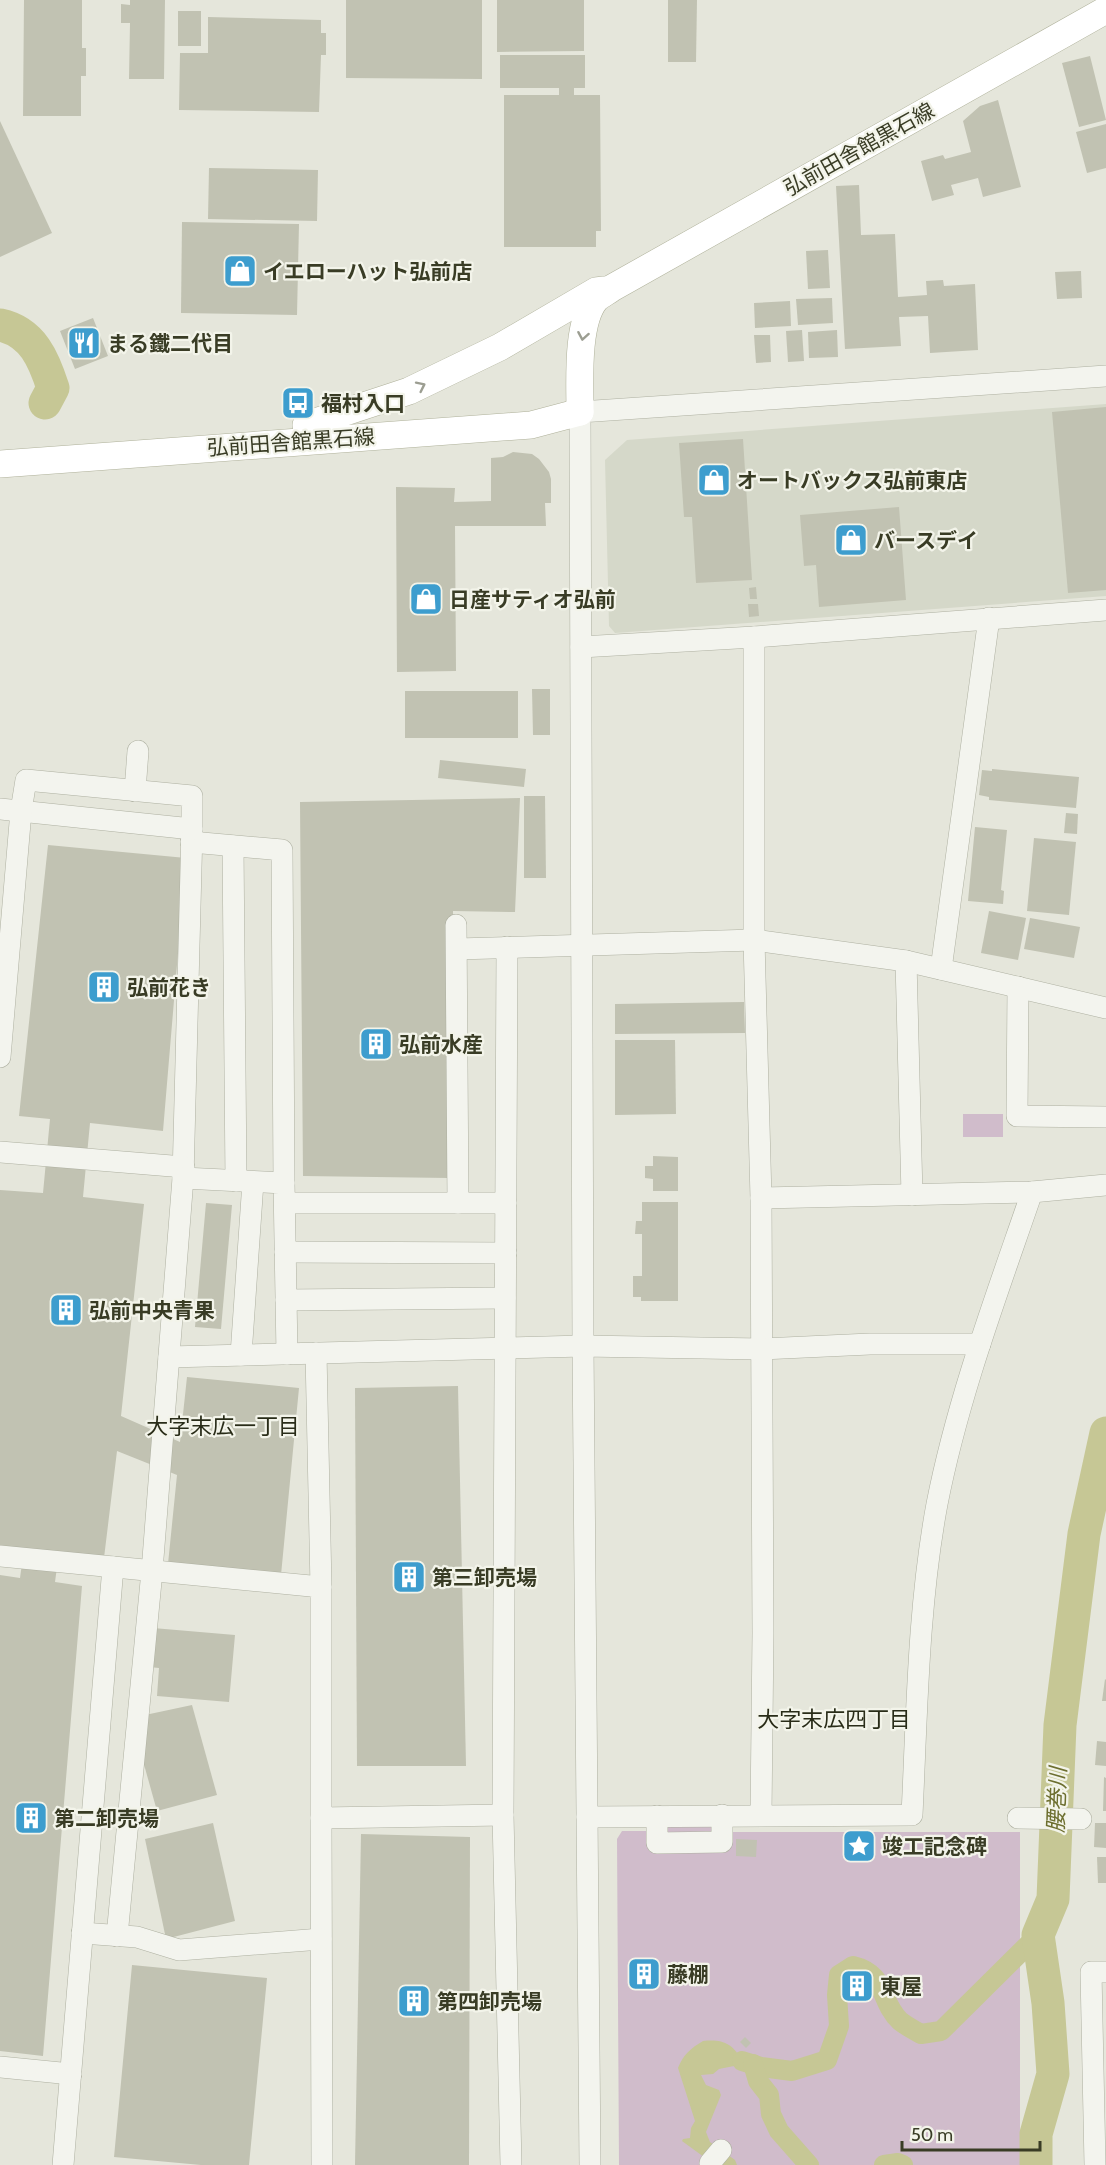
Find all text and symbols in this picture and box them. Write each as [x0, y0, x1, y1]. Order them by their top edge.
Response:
street label: 弘前田舎館黒石線 [779, 97, 939, 201]
shop icon: イエローハット弘前店 [222, 253, 258, 289]
place label: イエローハット弘前店 [263, 259, 472, 284]
restaurant icon: まる鐵二代目 [66, 325, 102, 361]
place label: まる鐵二代目 [107, 331, 233, 356]
one-way arrow [578, 331, 590, 341]
one-way arrow [414, 381, 425, 393]
bus stop icon: 福村入口 [280, 385, 316, 421]
place label: 福村入口 [321, 391, 405, 416]
street label: 弘前田舎館黒石線 [206, 424, 376, 460]
shop icon: オートバックス弘前東店 [696, 462, 732, 498]
place label: オートバックス弘前東店 [737, 468, 967, 493]
shop icon: バースデイ [833, 522, 869, 558]
place label: バースデイ [874, 528, 978, 553]
shop icon: 日産サティオ弘前 [408, 581, 444, 617]
place label: 日産サティオ弘前 [449, 587, 616, 612]
building icon: 弘前花き [86, 969, 122, 1005]
place label: 弘前花き [127, 975, 211, 1000]
building icon: 弘前水産 [358, 1026, 394, 1062]
place label: 弘前水産 [399, 1032, 483, 1057]
building icon: 弘前中央青果 [48, 1292, 84, 1328]
place label: 弘前中央青果 [89, 1298, 215, 1323]
district label: 大字末広一丁目 [146, 1413, 300, 1440]
building icon: 第三卸売場 [391, 1559, 427, 1595]
place label: 第三卸売場 [432, 1565, 537, 1590]
district label: 大字末広四丁目 [757, 1706, 911, 1733]
water label: 腰巻川 [1042, 1765, 1072, 1833]
building icon: 第二卸売場 [13, 1800, 49, 1836]
place label: 第二卸売場 [54, 1806, 159, 1831]
place icon: 竣工記念碑 [841, 1828, 877, 1864]
place label: 竣工記念碑 [882, 1834, 987, 1859]
building icon: 藤棚 [626, 1956, 662, 1992]
place label: 藤棚 [667, 1962, 709, 1987]
building icon: 東屋 [839, 1968, 875, 2004]
place label: 東屋 [880, 1974, 922, 1999]
building icon: 第四卸売場 [396, 1983, 432, 2019]
place label: 第四卸売場 [437, 1989, 542, 2014]
scale bar [902, 2114, 1040, 2152]
text: 50 m [911, 2124, 953, 2146]

